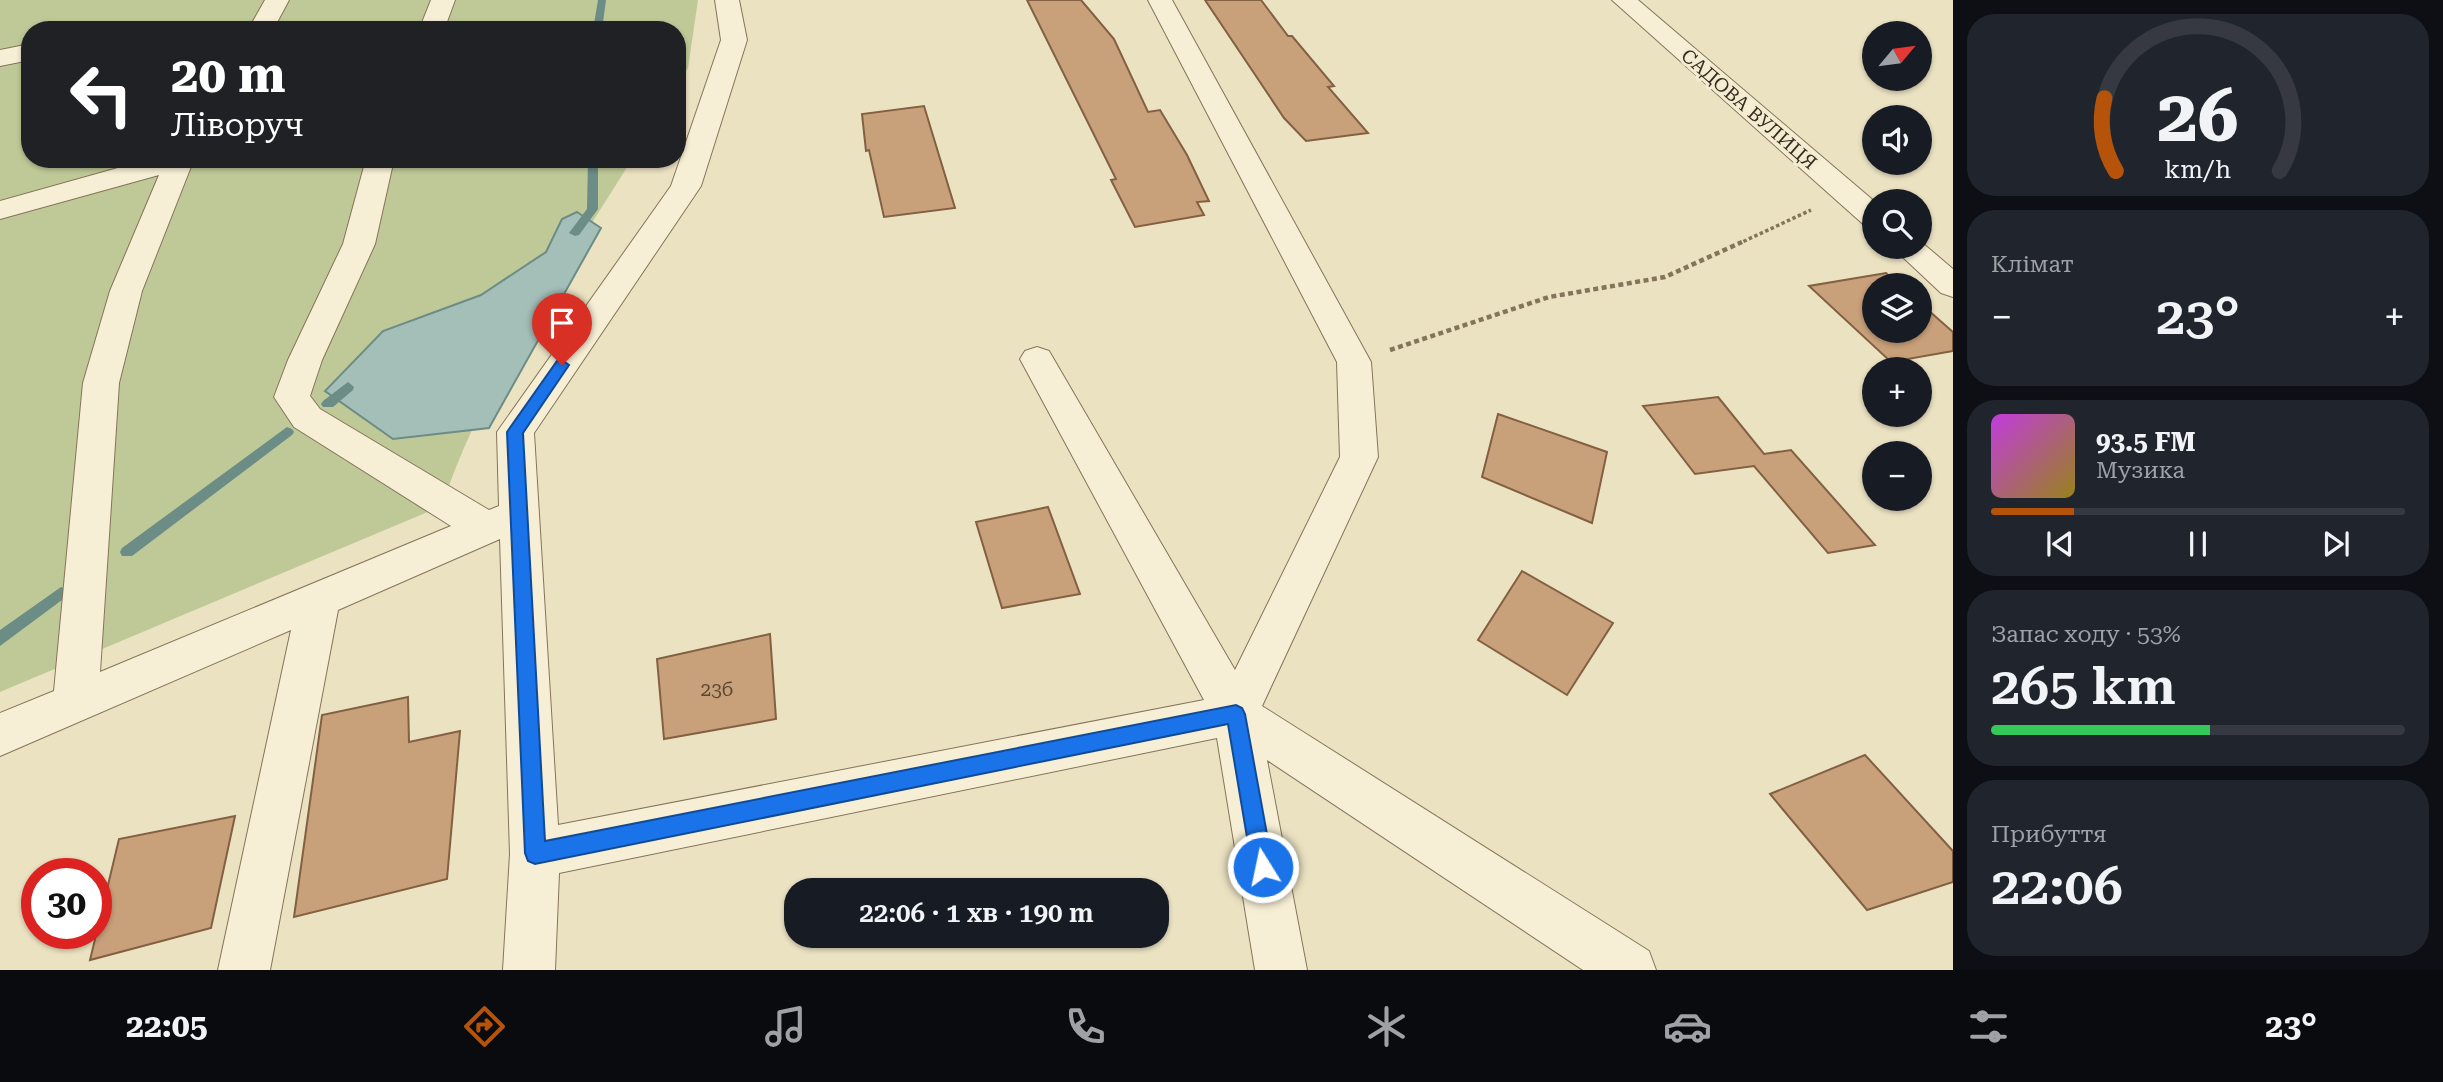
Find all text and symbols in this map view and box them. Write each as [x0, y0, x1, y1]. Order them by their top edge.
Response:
north arrow [1862, 21, 1932, 91]
map controls [1862, 21, 1932, 511]
street label: САДОВА ВУЛИЦЯ [1677, 44, 1821, 174]
text: 20 m [171, 47, 286, 104]
icon: left [56, 49, 147, 140]
text: 26 [2157, 74, 2239, 159]
button: sound [1862, 105, 1932, 175]
text: Ліворуч [171, 106, 304, 144]
text: km/h [2165, 155, 2231, 184]
button: search [1862, 189, 1932, 259]
text: Клімат [1991, 251, 2074, 278]
button: layers [1862, 273, 1932, 343]
text: 23° [2156, 286, 2240, 347]
pin [532, 293, 592, 365]
text: − [1991, 295, 2012, 339]
text: + [2384, 295, 2405, 339]
icon: arrive [543, 304, 581, 342]
button: + [1862, 357, 1932, 427]
text: 93.5 FM [2096, 427, 2196, 457]
button: − [1862, 441, 1932, 511]
text: Музика [2096, 457, 2185, 484]
icon: previous [2041, 525, 2079, 563]
icon: pause [2179, 525, 2217, 563]
icon: next [2317, 525, 2355, 563]
text: Запас ходу · 53% [1991, 621, 2181, 648]
text: 265 km [1991, 656, 2176, 717]
house number: 23б [701, 678, 733, 701]
text: Прибуття [1991, 821, 2107, 848]
position arrow [1226, 830, 1300, 904]
text: 22:06 [1991, 856, 2123, 917]
speed limit sign: 30 [21, 858, 112, 949]
text: 22:06 · 1 хв · 190 m [859, 898, 1094, 928]
icon: directions [460, 1002, 509, 1051]
icon: music [761, 1002, 810, 1051]
icon: phone [1061, 1002, 1110, 1051]
icon: climate [1362, 1002, 1411, 1051]
icon: car [1663, 1002, 1712, 1051]
icon: filters [1964, 1002, 2013, 1051]
text: 22:05 [126, 1007, 208, 1045]
text: 23° [2265, 1007, 2317, 1045]

